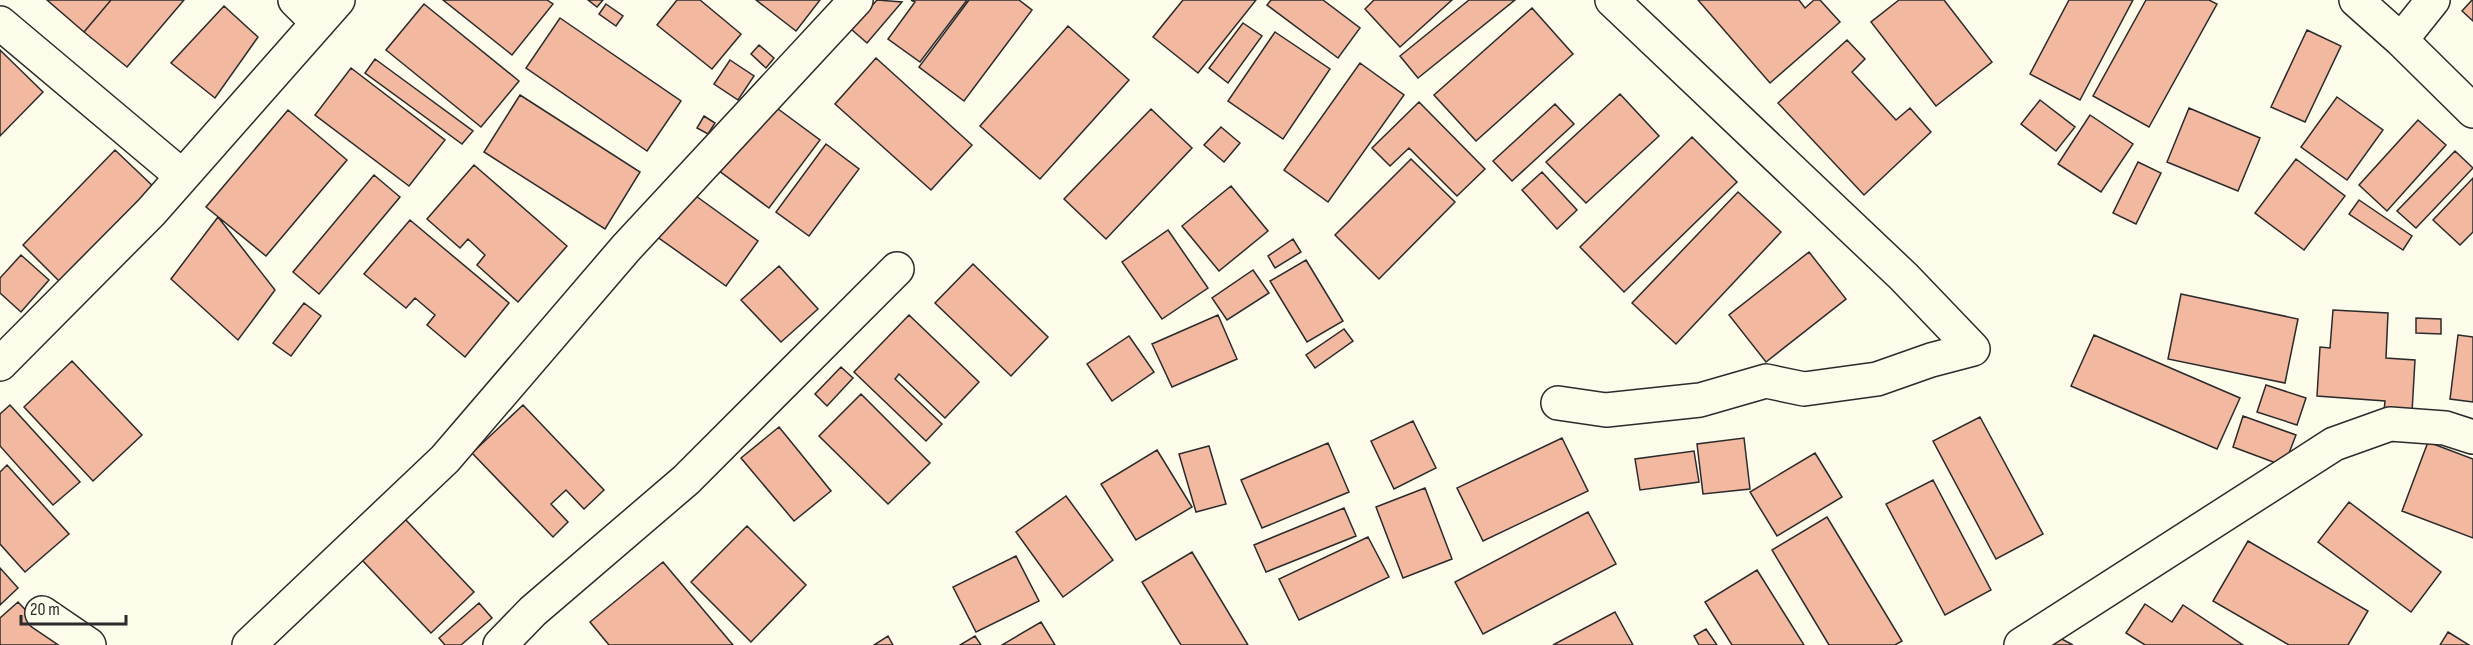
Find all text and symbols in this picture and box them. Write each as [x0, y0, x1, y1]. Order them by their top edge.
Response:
scale bar [21, 588, 126, 626]
text: 20 m [30, 599, 60, 620]

